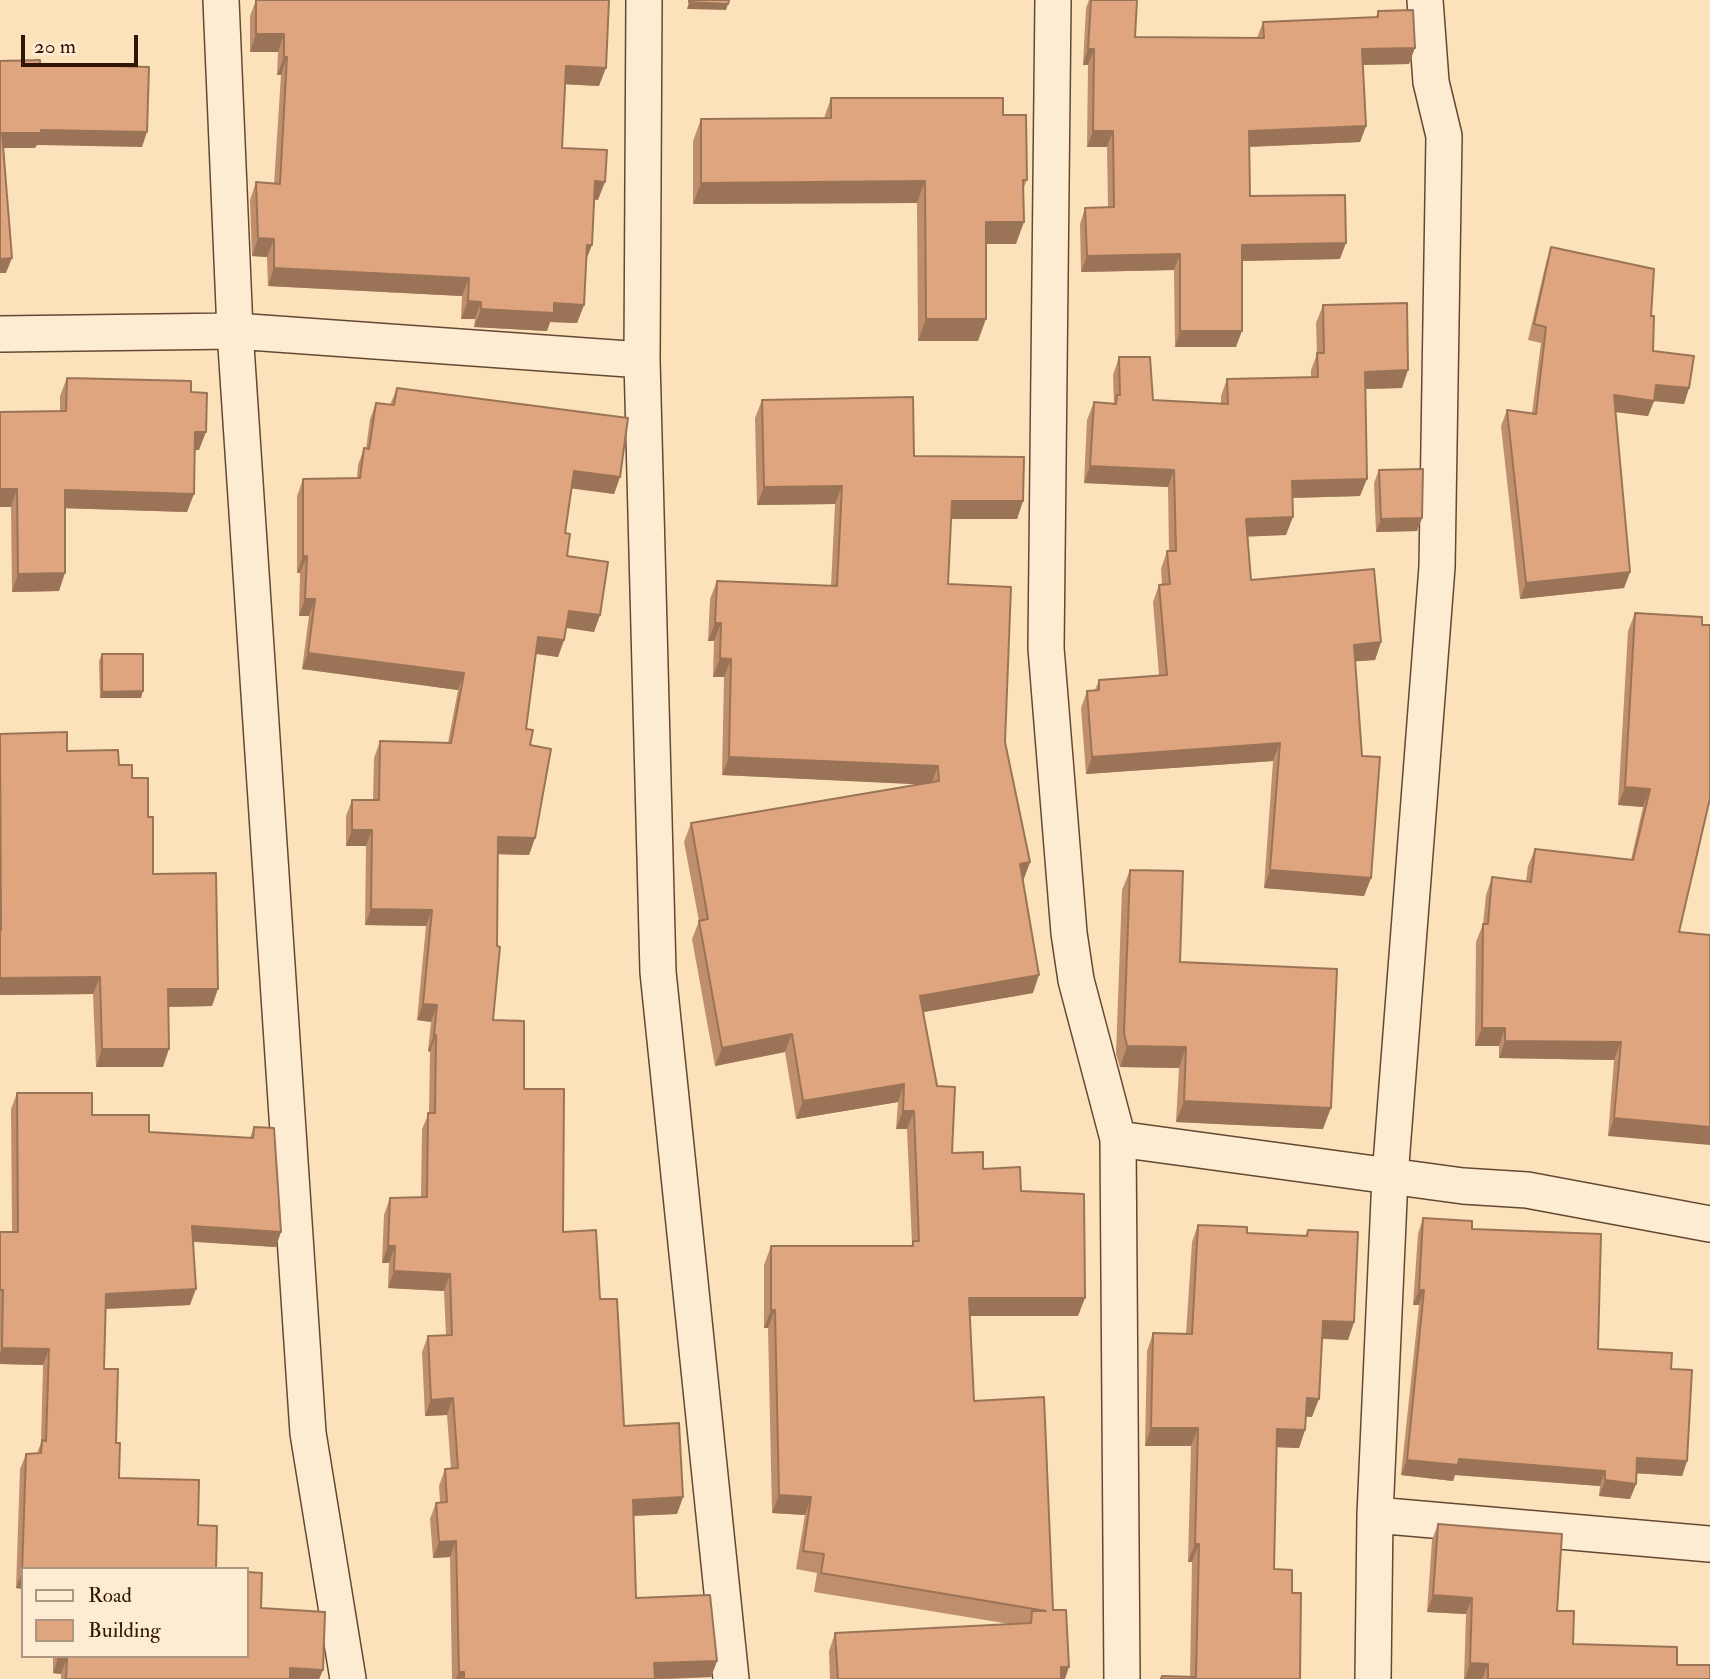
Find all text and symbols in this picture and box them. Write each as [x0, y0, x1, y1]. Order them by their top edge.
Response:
scale bar [24, 21, 142, 65]
text: 20 m [34, 33, 76, 60]
legend [21, 1567, 248, 1658]
text: Road [88, 1582, 132, 1609]
text: Building [88, 1617, 161, 1644]

